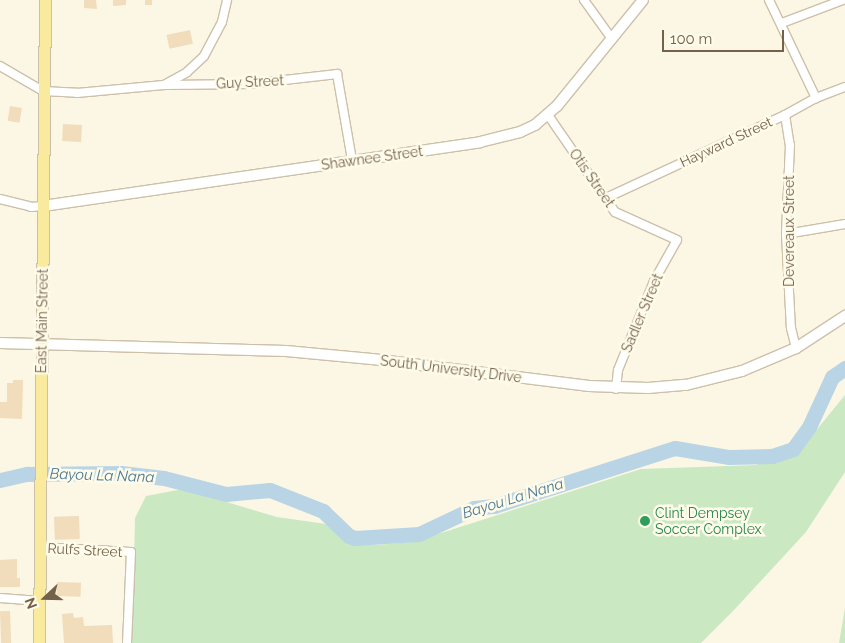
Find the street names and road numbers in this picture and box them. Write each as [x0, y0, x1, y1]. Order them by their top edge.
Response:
street label: Guy Street [215, 72, 285, 92]
street label: Hayward Street [677, 113, 775, 171]
street label: Shawnee Street [320, 143, 424, 173]
street label: Otis Street [566, 146, 618, 210]
street label: Devereaux Street [781, 175, 797, 287]
street label: East Main Street [33, 269, 51, 373]
street label: Sadler Street [618, 271, 666, 355]
street label: South University Drive [379, 352, 523, 386]
street label: Rulfs Street [47, 540, 123, 560]

